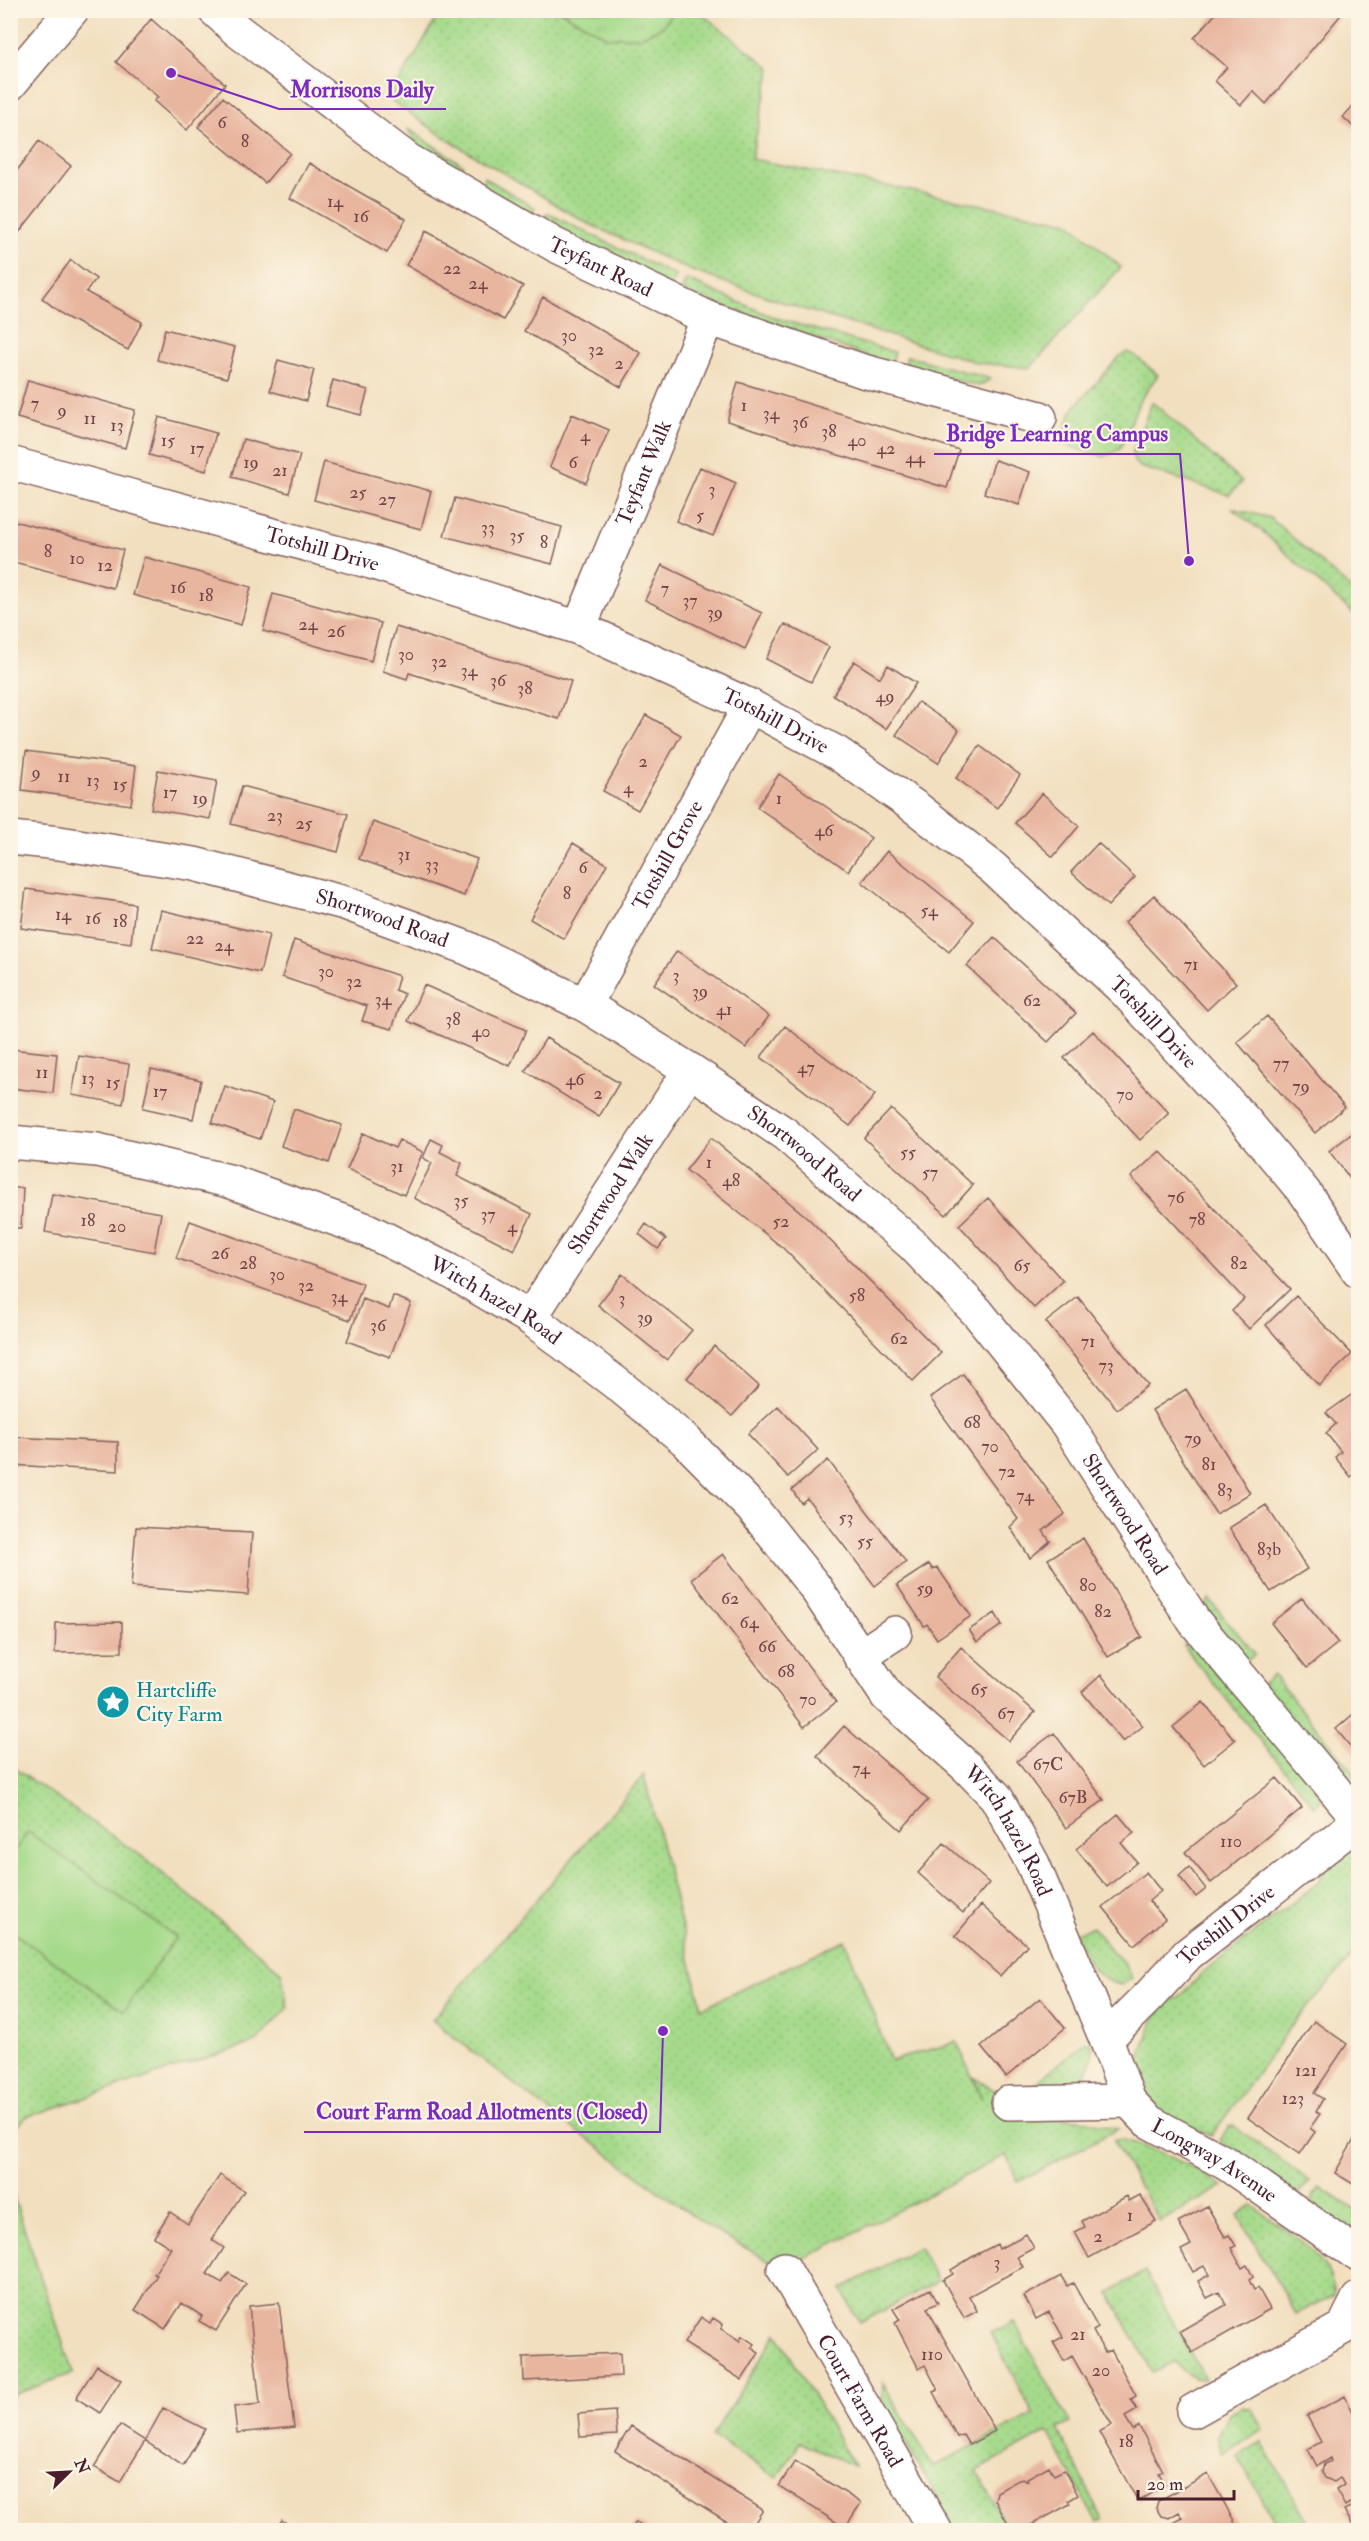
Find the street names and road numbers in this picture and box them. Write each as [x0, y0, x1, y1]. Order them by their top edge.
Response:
street label: Teyfant Road [544, 230, 658, 303]
street label: Teyfant Walk [610, 416, 678, 530]
street label: Totshill Drive [263, 520, 383, 577]
street label: Totshill Drive [718, 682, 834, 760]
street label: Totshill Grove [626, 795, 709, 915]
street label: Shortwood Road [313, 883, 453, 954]
street label: Totshill Drive [1104, 970, 1203, 1074]
street label: Shortwood Road [742, 1099, 867, 1208]
street label: Shortwood Walk [561, 1128, 659, 1259]
street label: Witch hazel Road [424, 1249, 568, 1351]
street label: Shortwood Road [1076, 1448, 1175, 1581]
street label: Witch hazel Road [958, 1758, 1059, 1901]
street label: Totshill Drive [1171, 1878, 1280, 1971]
street label: Longway Avenue [1147, 2112, 1283, 2209]
street label: Court Farm Road [811, 2329, 909, 2472]

